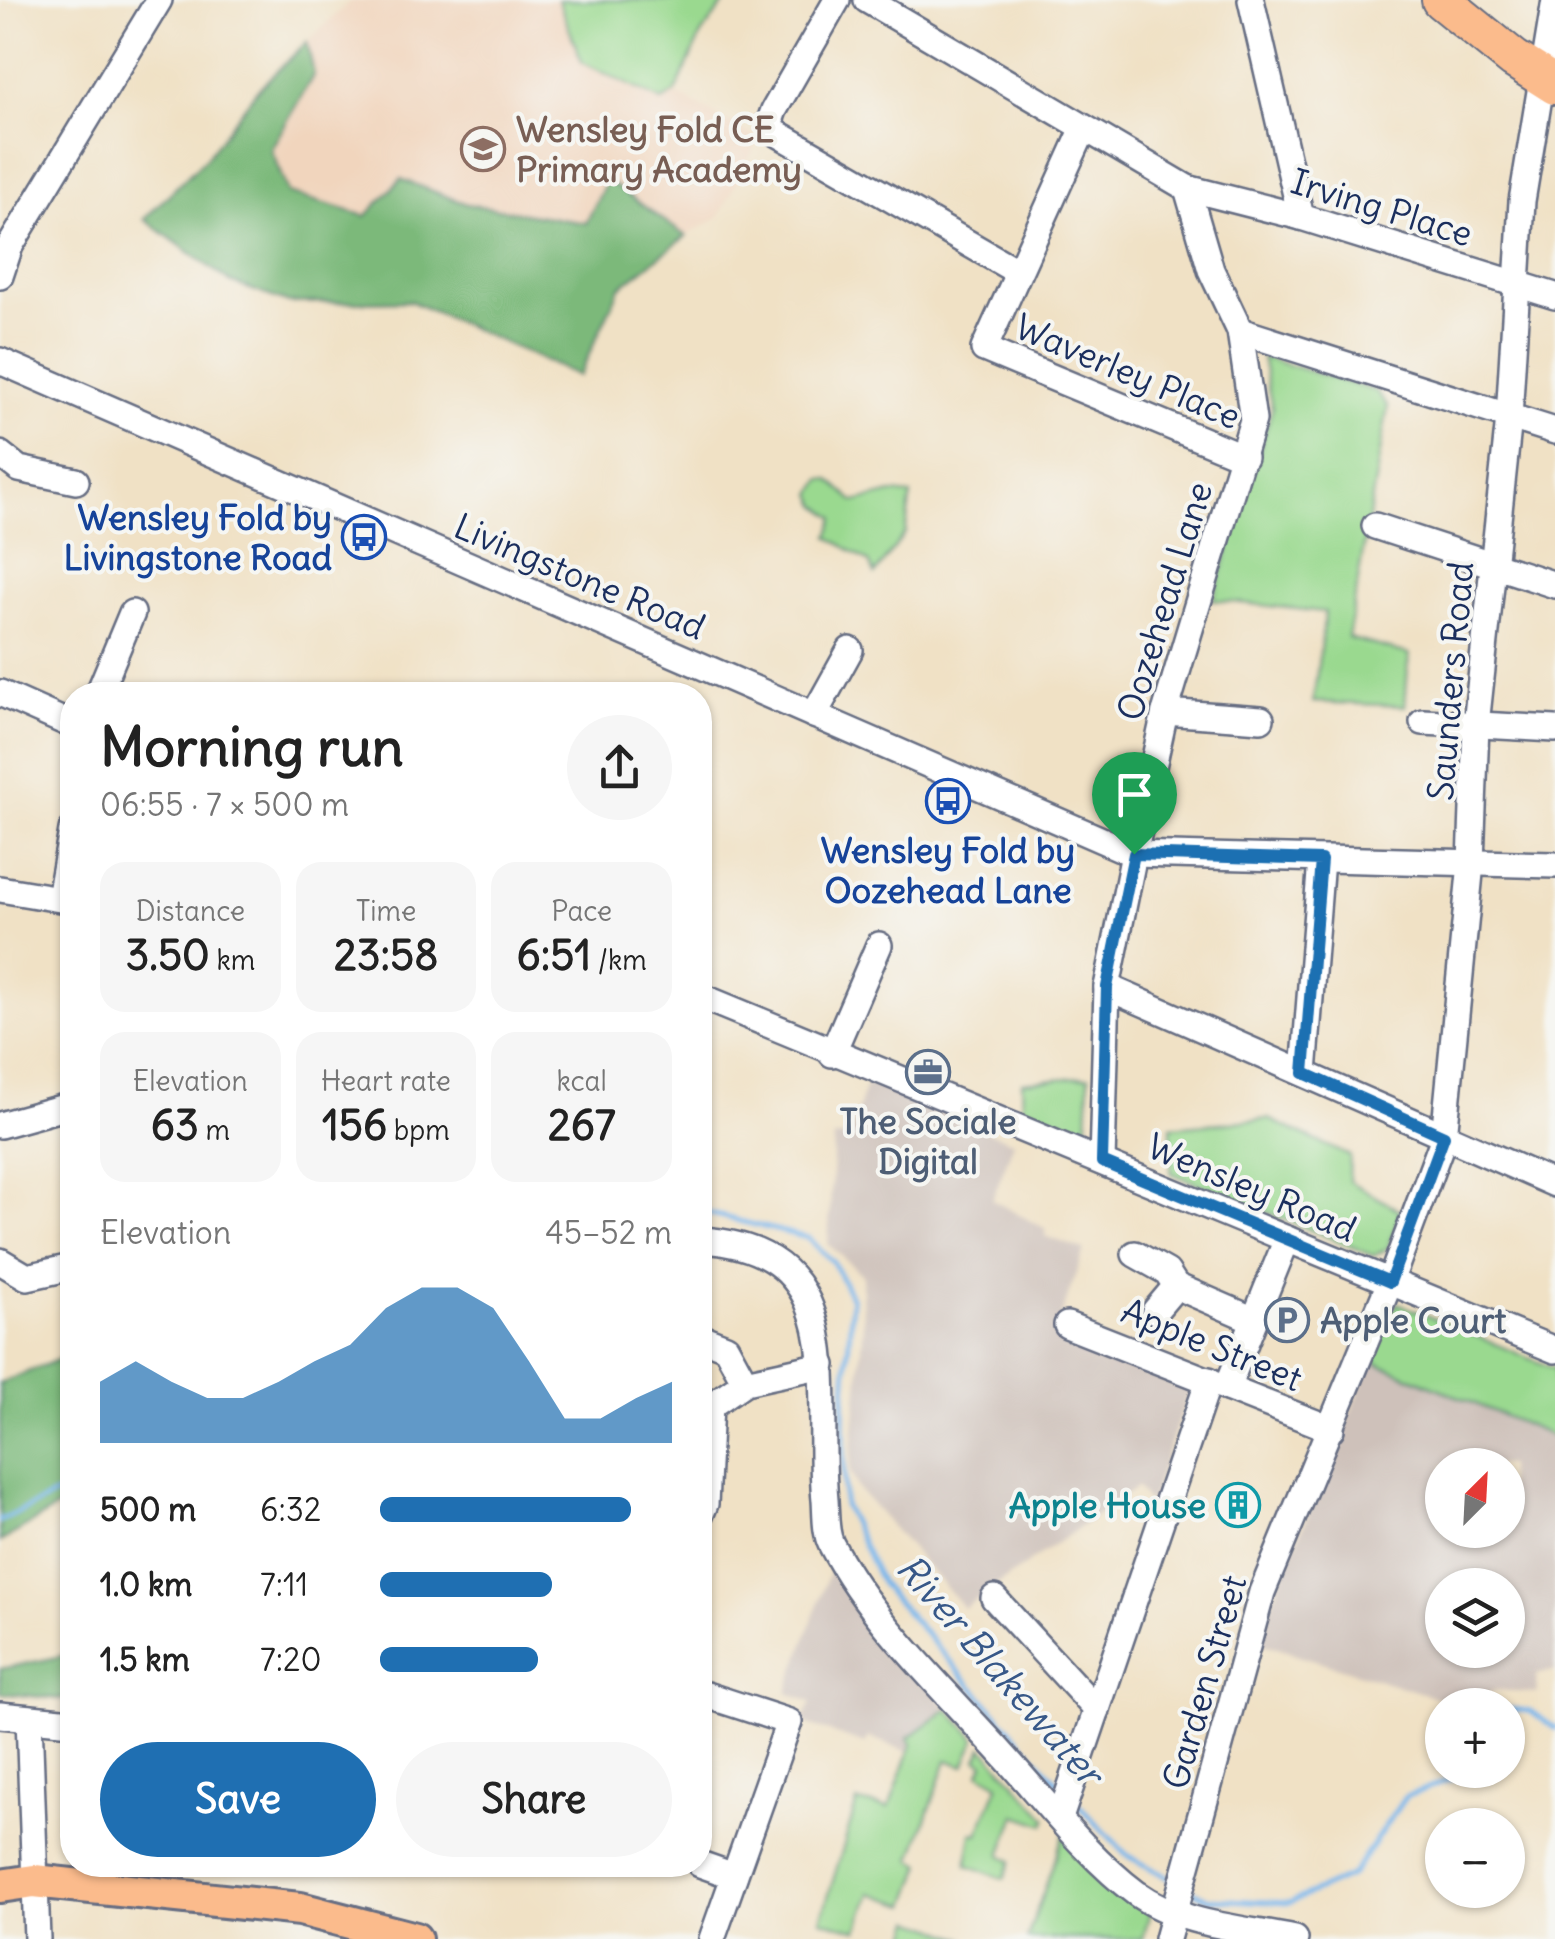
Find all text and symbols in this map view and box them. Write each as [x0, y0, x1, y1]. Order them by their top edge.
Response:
place label: Wensley Fold CE Primary Academy [516, 107, 802, 191]
school or university icon: Wensley Fold CE Primary Academy [460, 126, 506, 172]
street label: Irving Place [1286, 159, 1478, 255]
street label: Waverley Place [1009, 304, 1247, 438]
street label: Oozehead Lane [1107, 476, 1221, 726]
place label: Wensley Fold by Livingstone Road [64, 495, 332, 579]
street label: Livingstone Road [448, 503, 712, 649]
bus stop icon: Wensley Fold by Livingstone Road [341, 514, 387, 560]
street label: Saunders Road [1418, 560, 1482, 802]
text: Morning run [100, 712, 404, 781]
button: share [567, 715, 672, 820]
pin [1092, 752, 1177, 855]
icon: arrive [1107, 767, 1162, 822]
bus stop icon: Wensley Fold by Oozehead Lane [925, 778, 971, 824]
text: 06:55 · 7 × 500 m [100, 784, 349, 825]
place label: Wensley Fold by Oozehead Lane [821, 828, 1075, 912]
text: Distance [136, 893, 245, 929]
text: Time [356, 893, 416, 929]
text: Pace [551, 893, 612, 929]
text: 3.50 [125, 929, 210, 981]
text: 23:58 [334, 929, 438, 981]
text: 6:51 [517, 929, 591, 981]
text: km [210, 942, 255, 978]
text: /km [591, 942, 647, 978]
office icon: The Sociale Digital [905, 1049, 951, 1095]
text: Elevation [133, 1063, 248, 1099]
text: Heart rate [321, 1063, 451, 1099]
text: kcal [556, 1063, 607, 1099]
text: 63 [151, 1099, 199, 1151]
text: 156 [322, 1099, 387, 1151]
text: 267 [548, 1099, 616, 1151]
place label: The Sociale Digital [839, 1099, 1017, 1183]
text: m [199, 1112, 230, 1148]
text: bpm [387, 1112, 450, 1148]
street label: Wensley Road [1141, 1123, 1363, 1251]
text: Elevation [100, 1212, 231, 1253]
text: 45–52 m [545, 1212, 672, 1253]
street label: Apple Street [1115, 1288, 1309, 1400]
parking icon: Apple Court [1264, 1297, 1310, 1343]
place label: Apple Court [1320, 1298, 1506, 1342]
north arrow [1425, 1448, 1525, 1548]
map controls [1425, 1448, 1525, 1908]
building icon: Apple House [1215, 1482, 1261, 1528]
place label: Apple House [1009, 1483, 1206, 1527]
text: 500 m [100, 1489, 196, 1530]
text: 6:32 [260, 1489, 321, 1530]
water label: River Blakewater [887, 1545, 1116, 1799]
text: 1.0 km [100, 1564, 192, 1605]
text: 7:11 [260, 1564, 308, 1605]
button: layers [1425, 1568, 1525, 1668]
street label: Garden Street [1152, 1570, 1256, 1794]
text: 1.5 km [100, 1639, 190, 1680]
text: 7:20 [260, 1639, 322, 1680]
button: + [1425, 1688, 1525, 1788]
button: Save [100, 1742, 376, 1857]
button: Share [396, 1742, 672, 1857]
button: − [1425, 1808, 1525, 1908]

